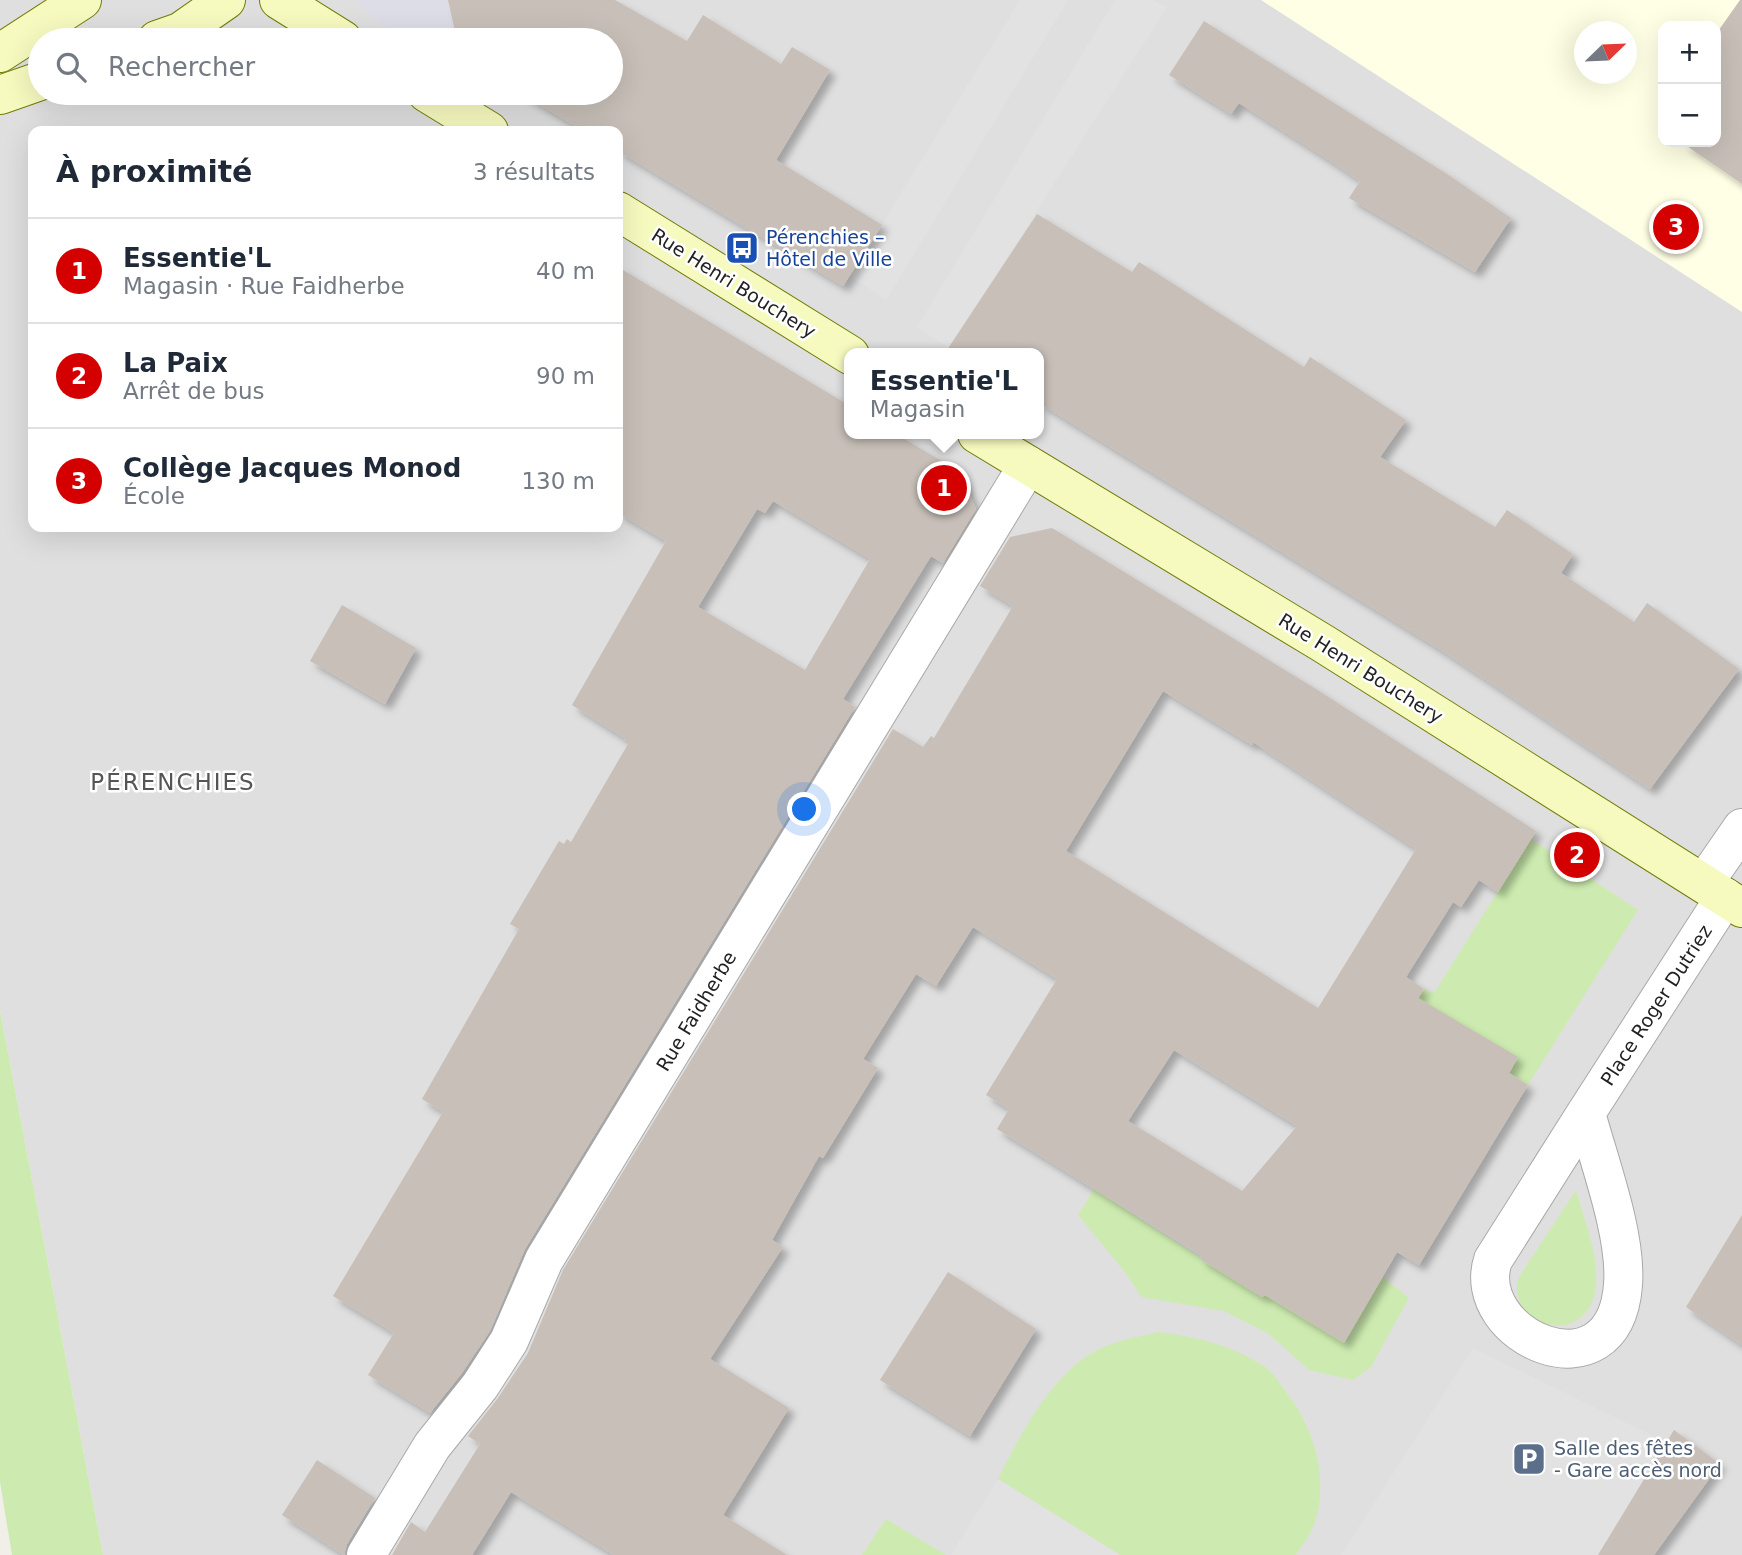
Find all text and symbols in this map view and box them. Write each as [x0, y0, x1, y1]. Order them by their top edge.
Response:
north arrow [1574, 21, 1637, 84]
map controls [1658, 21, 1721, 147]
button: + [1658, 21, 1721, 84]
search box [28, 28, 623, 105]
icon: search [52, 48, 90, 86]
text: Rechercher [108, 52, 255, 82]
button: − [1658, 84, 1721, 147]
text: À proximité [56, 154, 252, 189]
text: 3 résultats [473, 159, 595, 185]
pin: 3 [1653, 201, 1699, 253]
street label: Rue Henri Bouchery [648, 224, 820, 342]
place label: Pérenchies – Hôtel de Ville [766, 226, 892, 270]
bus stop icon: Pérenchies – Hôtel de Ville [723, 229, 761, 267]
text: Essentie'L [123, 243, 271, 273]
text: 1 [71, 258, 87, 284]
text: 40 m [536, 258, 595, 284]
text: Magasin · Rue Faidherbe [123, 273, 405, 299]
text: La Paix [123, 348, 228, 378]
popup [844, 348, 1044, 439]
text: 2 [71, 363, 87, 389]
text: 90 m [536, 363, 595, 389]
text: Essentie'L [870, 366, 1018, 396]
text: Arrêt de bus [123, 378, 264, 404]
text: Magasin [870, 396, 965, 422]
text: Collège Jacques Monod [123, 453, 461, 483]
pin: 1 [921, 462, 967, 514]
text: 3 [71, 468, 87, 494]
text: 130 m [521, 468, 595, 494]
text: École [123, 483, 185, 509]
street label: Rue Henri Bouchery [1275, 609, 1447, 727]
district label: PÉRENCHIES [90, 768, 256, 795]
your location [787, 792, 821, 826]
pin: 2 [1554, 829, 1600, 881]
street label: Place Roger Dutriez [1596, 921, 1716, 1089]
street label: Rue Faidherbe [652, 947, 740, 1075]
place label: Salle des fêtes - Gare accès nord [1554, 1437, 1722, 1481]
parking icon: Salle des fêtes - Gare accès nord [1510, 1440, 1548, 1478]

